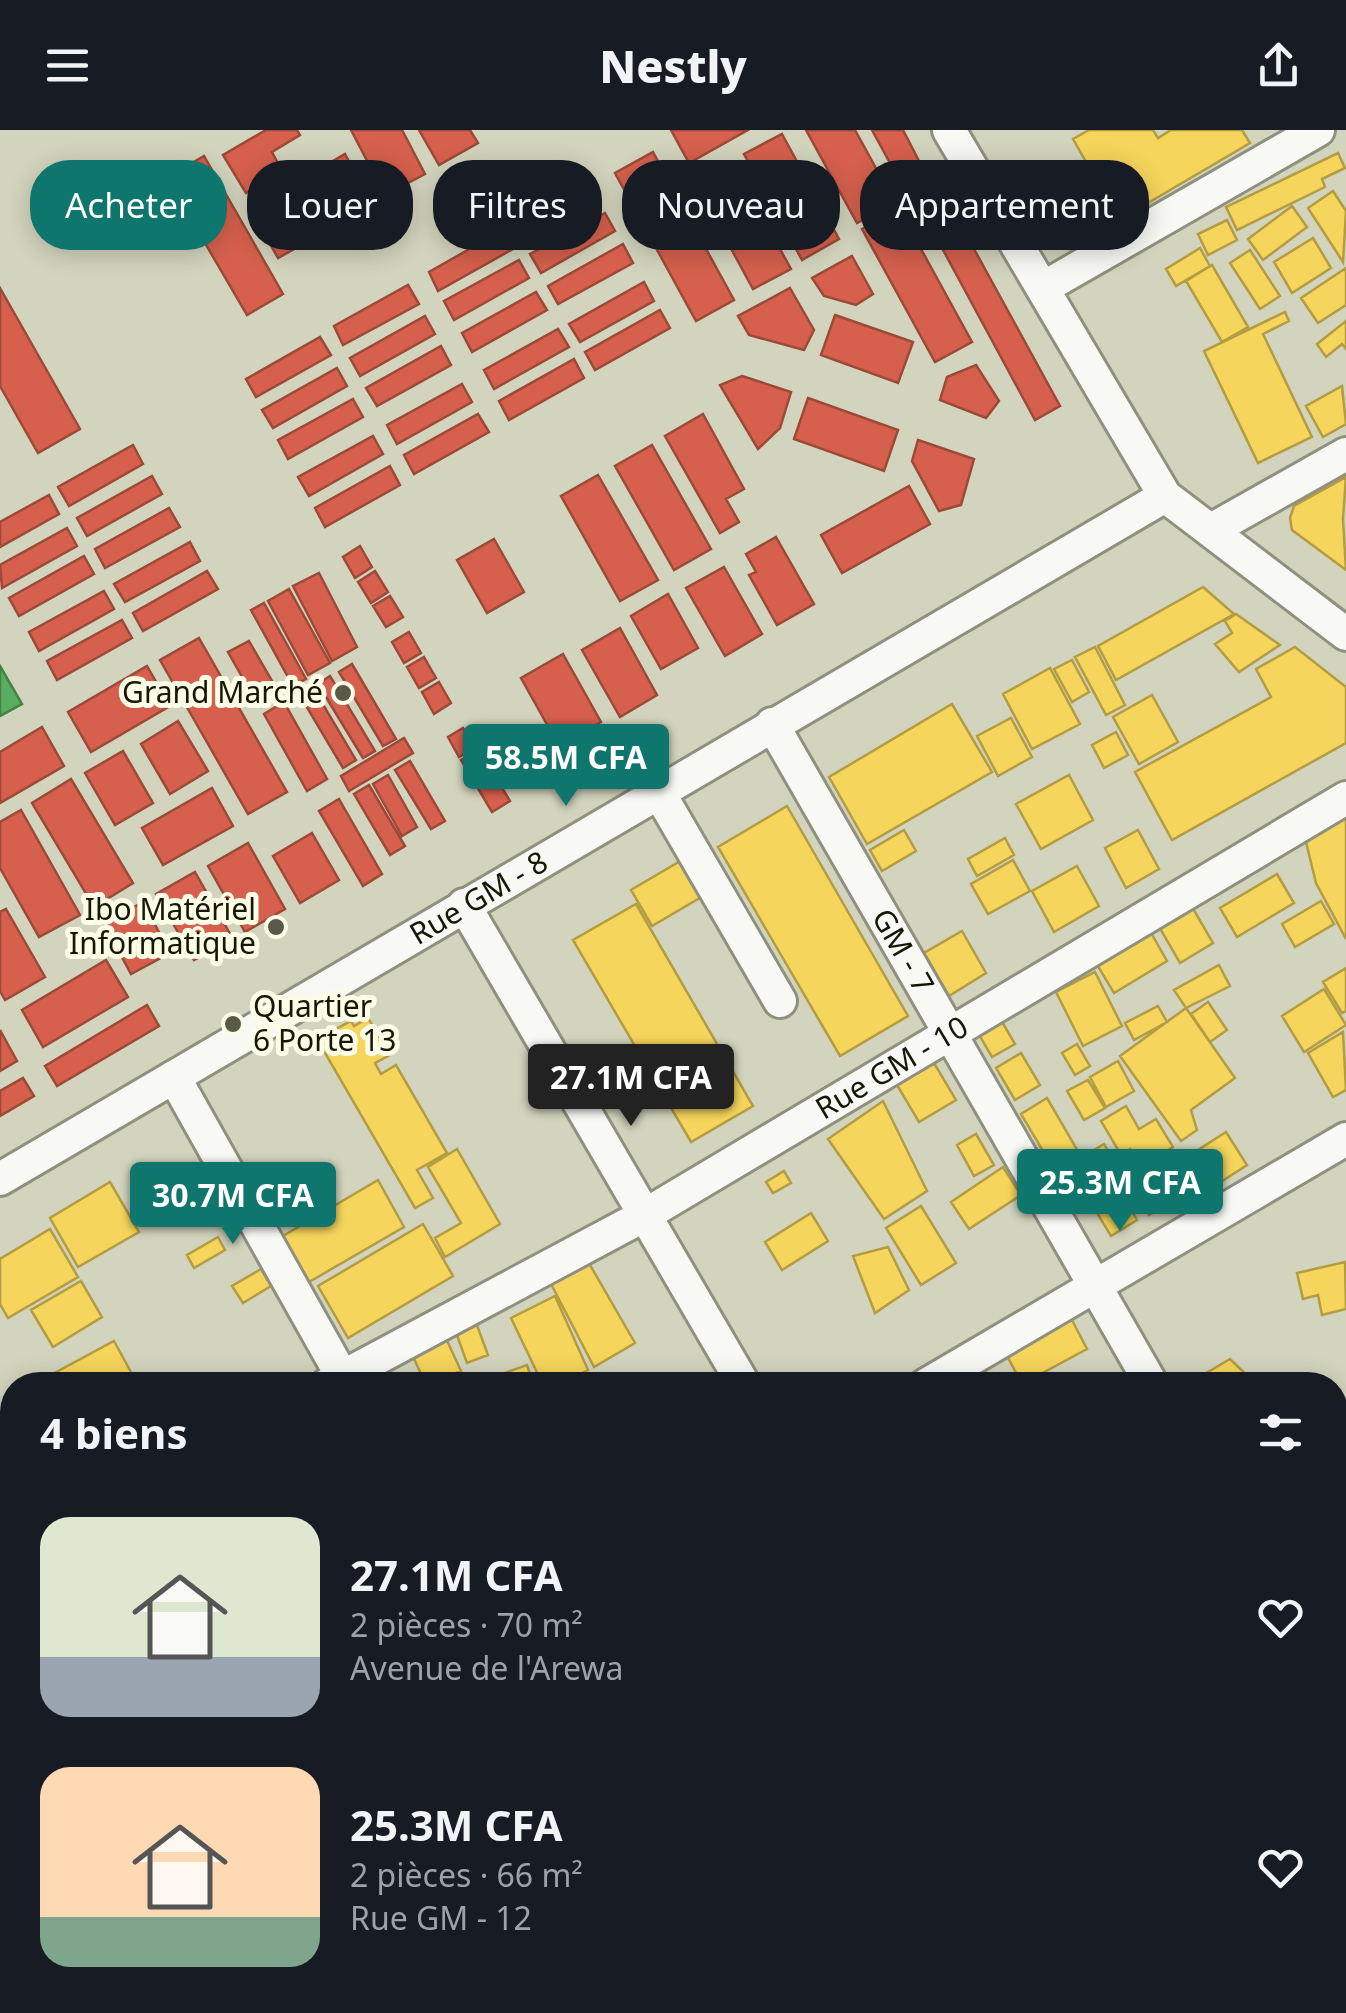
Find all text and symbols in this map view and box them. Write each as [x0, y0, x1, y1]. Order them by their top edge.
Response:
text: Nestly [599, 35, 747, 96]
icon: menu [40, 38, 95, 93]
icon: share [1251, 38, 1306, 93]
chip: Acheter [30, 160, 227, 250]
chip: Louer [247, 160, 413, 250]
chip: Filtres [433, 160, 602, 250]
chip: Nouveau [622, 160, 840, 250]
chip: Appartement [860, 160, 1149, 250]
place label: Grand Marché [122, 671, 323, 712]
marker: Grand Marché [332, 682, 354, 704]
pin: 58.5M CFA [452, 724, 680, 809]
text: 58.5M CFA [485, 735, 647, 778]
street label: Rue GM - 8 [401, 841, 555, 954]
place label: Ibo Matériel Informatique [69, 888, 256, 963]
street label: GM - 7 [863, 900, 944, 1000]
marker: Ibo Matériel Informatique [265, 916, 287, 938]
place label: Quartier 6 Porte 13 [253, 985, 397, 1060]
street label: Rue GM - 10 [807, 1006, 975, 1128]
marker: Quartier 6 Porte 13 [222, 1013, 244, 1035]
pin: 27.1M CFA [517, 1044, 745, 1129]
text: 27.1M CFA [550, 1055, 712, 1098]
pin: 25.3M CFA [1006, 1149, 1234, 1234]
text: 25.3M CFA [1039, 1160, 1201, 1203]
pin: 30.7M CFA [119, 1162, 347, 1247]
text: 30.7M CFA [152, 1173, 314, 1216]
text: 4 biens [40, 1404, 188, 1461]
icon: filters [1253, 1405, 1308, 1460]
text: 27.1M CFA [350, 1546, 563, 1603]
icon: home [120, 1557, 240, 1677]
icon: heart [1253, 1590, 1308, 1645]
text: 2 pièces · 70 m² [350, 1603, 583, 1646]
text: Avenue de l'Arewa [350, 1646, 623, 1689]
text: 25.3M CFA [350, 1796, 563, 1853]
icon: home [120, 1807, 240, 1927]
icon: heart [1253, 1840, 1308, 1895]
text: 2 pièces · 66 m² [350, 1853, 583, 1896]
text: Rue GM - 12 [350, 1896, 532, 1939]

